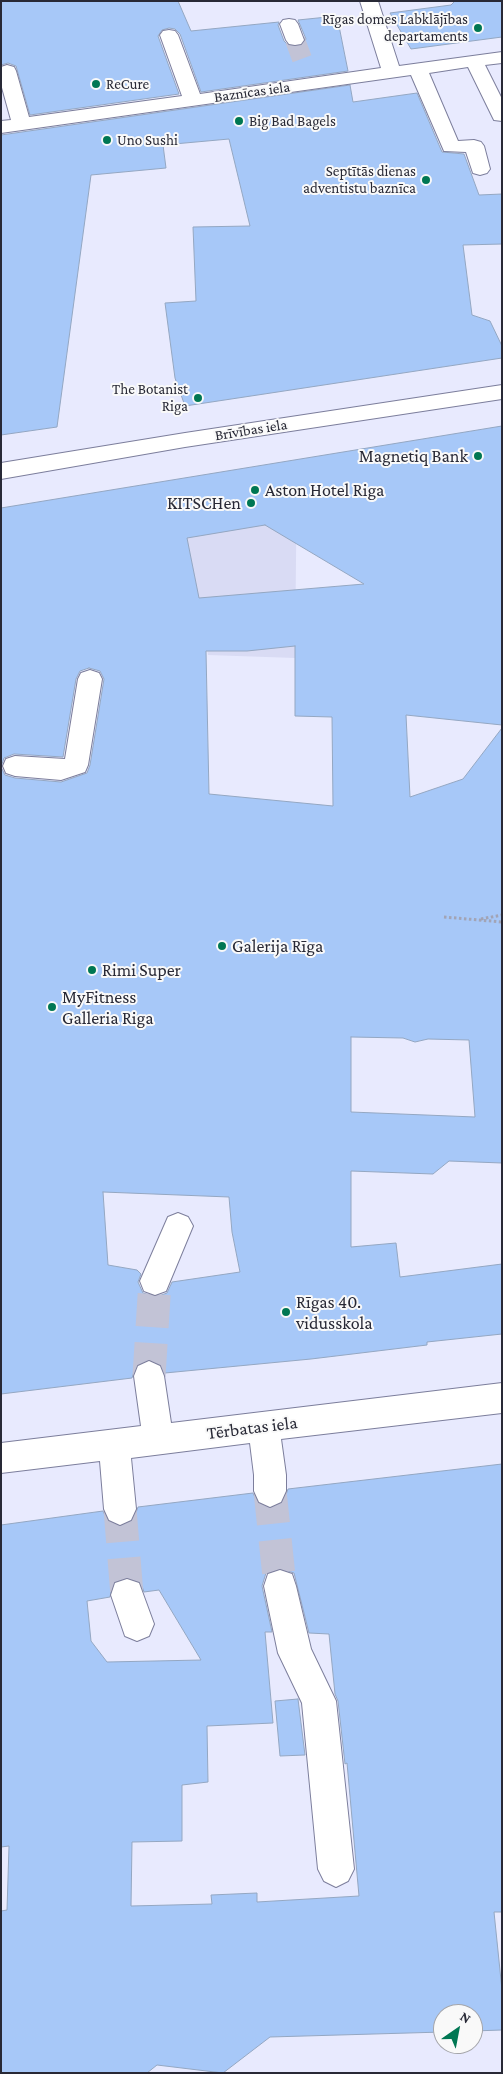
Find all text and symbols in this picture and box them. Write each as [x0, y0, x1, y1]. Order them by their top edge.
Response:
place label: Rīgas domes Labklājības departaments [322, 10, 468, 45]
marker: Rīgas domes Labklājības departaments [472, 22, 484, 34]
place label: ReCure [106, 75, 149, 93]
marker: ReCure [90, 78, 102, 90]
street label: Baznīcas iela [213, 78, 291, 106]
place label: Big Bad Bagels [249, 112, 336, 130]
marker: Big Bad Bagels [233, 115, 245, 127]
place label: Uno Sushi [117, 131, 178, 149]
marker: Uno Sushi [101, 134, 113, 146]
place label: Septītās dienas adventistu baznīca [303, 162, 416, 197]
marker: Septītās dienas adventistu baznīca [420, 174, 432, 186]
place label: The Botanist Riga [112, 380, 188, 415]
marker: The Botanist Riga [192, 392, 204, 404]
street label: Brīvības iela [214, 415, 288, 445]
place label: Magnetiq Bank [359, 445, 468, 467]
marker: Magnetiq Bank [472, 450, 484, 462]
place label: Aston Hotel Riga [265, 479, 384, 501]
marker: Aston Hotel Riga [249, 484, 261, 496]
place label: KITSCHen [167, 492, 241, 514]
marker: KITSCHen [245, 497, 257, 509]
place label: Galerija Rīga [232, 935, 323, 957]
marker: Galerija Rīga [216, 940, 228, 952]
place label: Rimi Super [102, 959, 181, 981]
marker: Rimi Super [86, 964, 98, 976]
place label: MyFitness Galleria Riga [62, 986, 154, 1028]
marker: MyFitness Galleria Riga [46, 1001, 58, 1013]
place label: Rīgas 40. vidusskola [296, 1291, 373, 1334]
marker: Rīgas 40. vidusskola [280, 1306, 292, 1318]
street label: Tērbatas iela [205, 1412, 299, 1444]
north arrow [433, 2004, 483, 2054]
text: N [457, 2008, 474, 2027]

